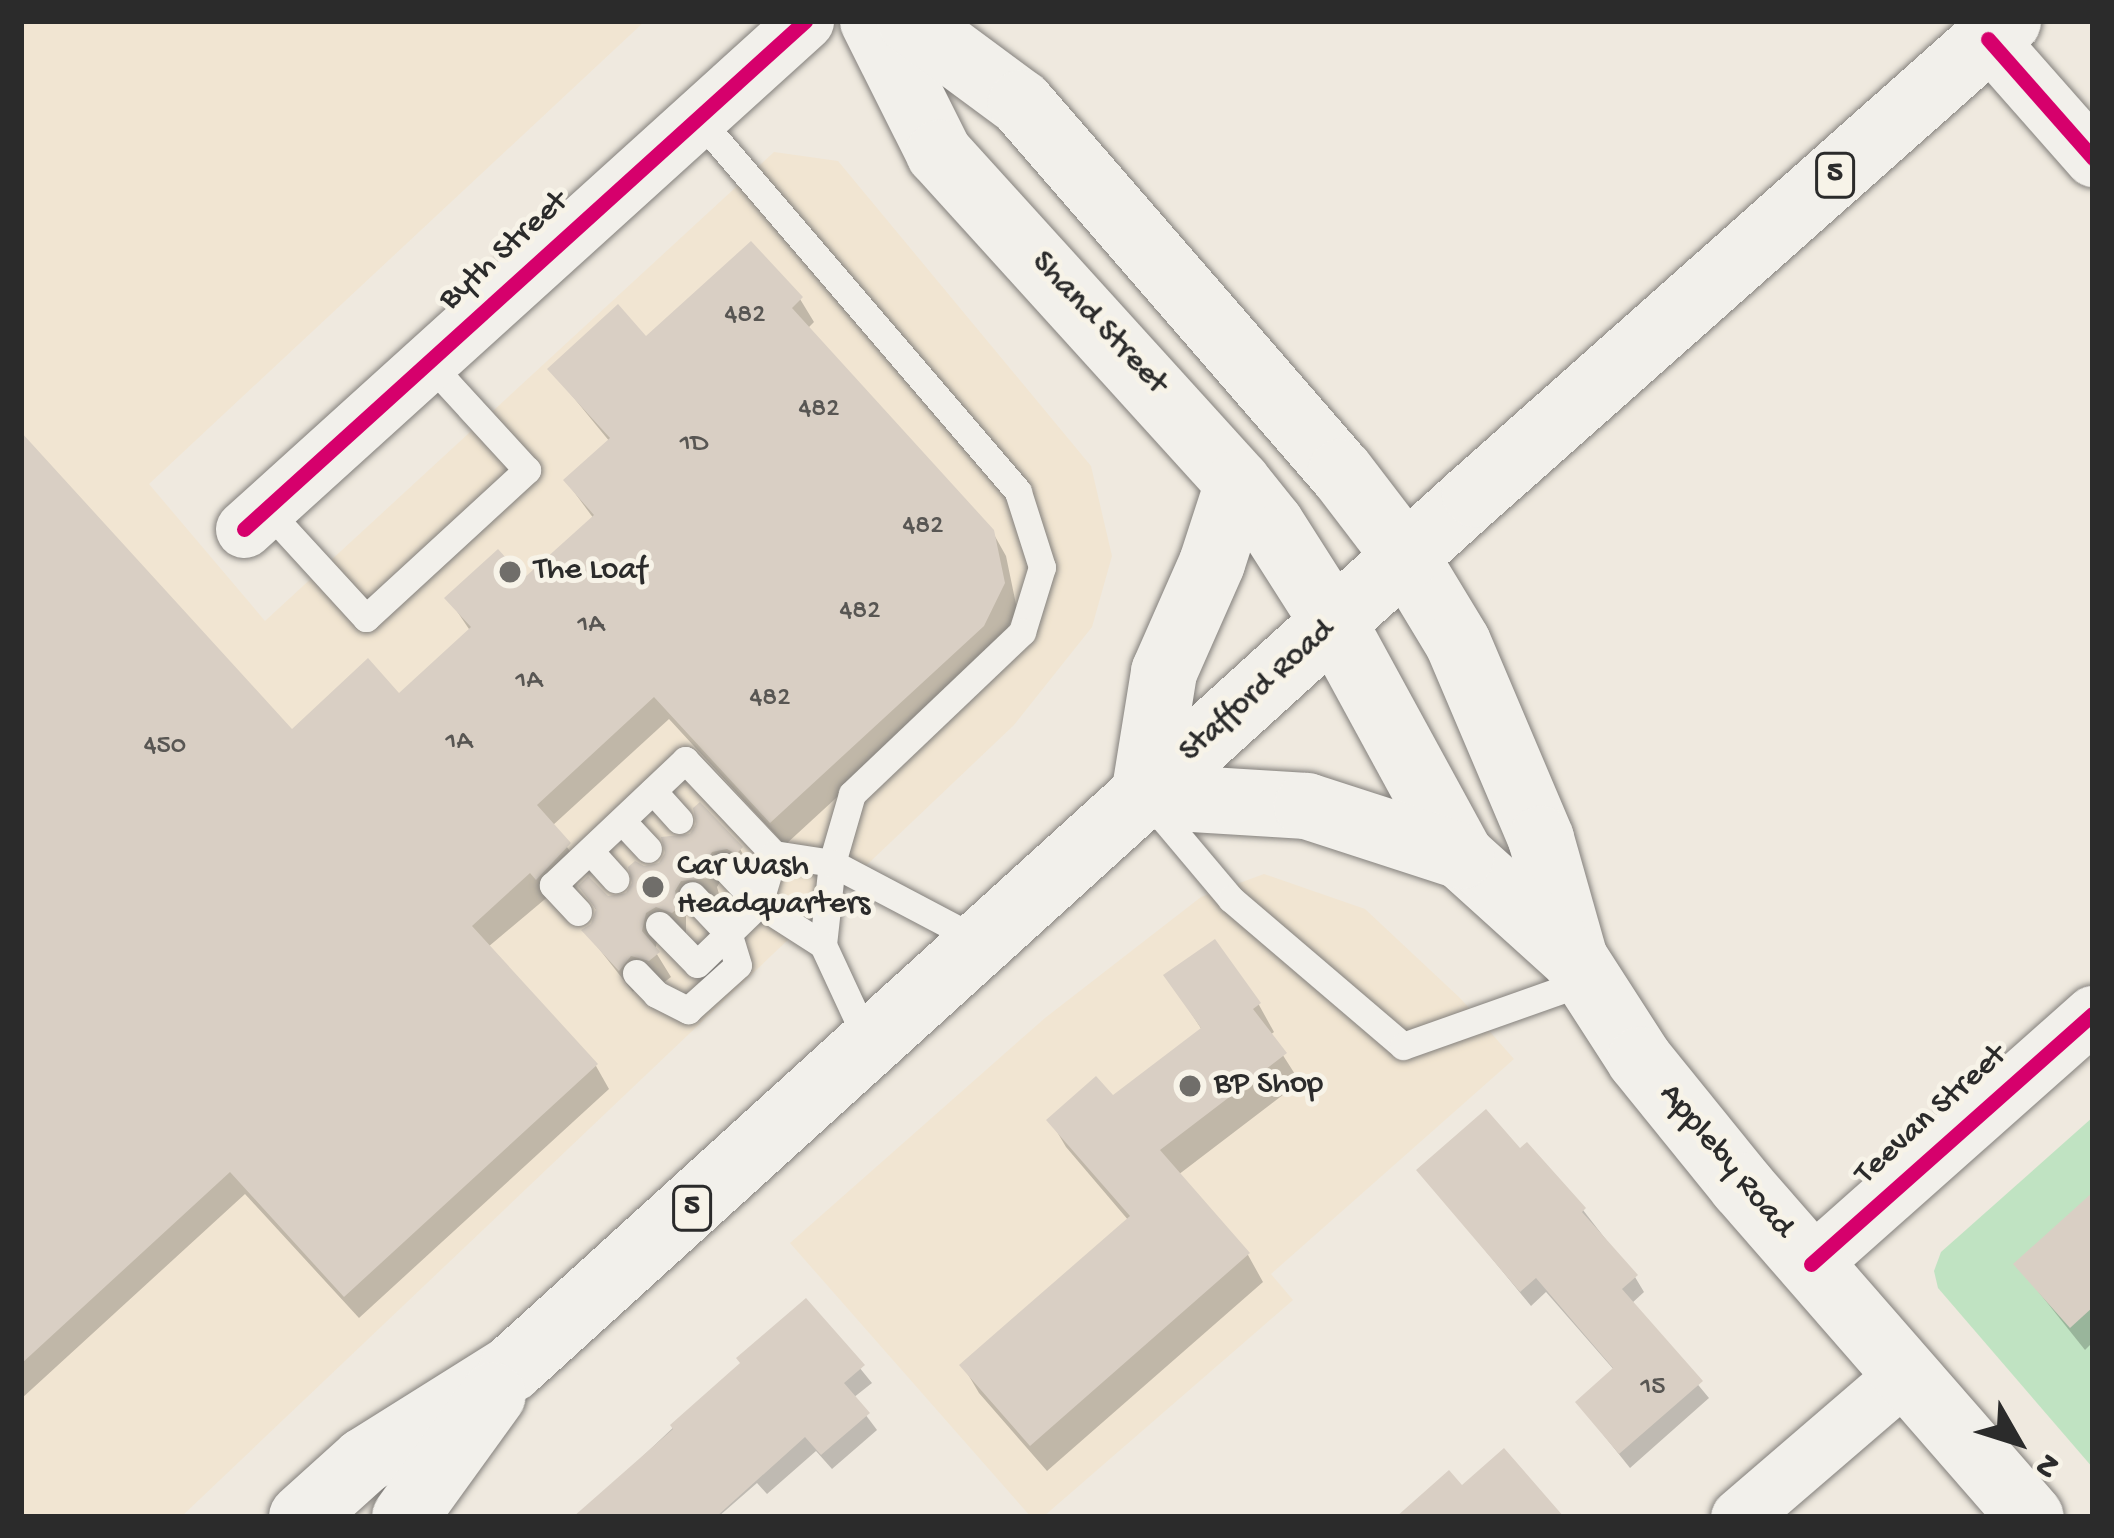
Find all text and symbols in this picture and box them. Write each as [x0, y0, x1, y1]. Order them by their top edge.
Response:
road number: 5 [1814, 151, 1856, 199]
street label: Byth Street [432, 184, 578, 320]
street label: Shand Street [1021, 244, 1175, 404]
house number: 482 [725, 301, 765, 333]
house number: 482 [799, 395, 839, 427]
house number: 1D [680, 430, 708, 462]
house number: 482 [903, 512, 943, 544]
place label: The Loaf [534, 552, 647, 592]
marker: The Loaf [497, 559, 523, 585]
house number: 482 [840, 597, 880, 629]
house number: 1A [578, 611, 604, 643]
street label: Stafford Road [1172, 612, 1344, 772]
house number: 1A [516, 667, 542, 699]
house number: 482 [750, 684, 790, 716]
house number: 1A [446, 728, 472, 760]
house number: 450 [144, 732, 186, 764]
place label: Car Wash Headquarters [677, 848, 870, 926]
marker: Car Wash Headquarters [640, 874, 666, 900]
street label: Teevan Street [1848, 1037, 2016, 1195]
place label: BP Shop [1214, 1066, 1323, 1106]
marker: BP Shop [1177, 1073, 1203, 1099]
street label: Appleby Road [1649, 1077, 1801, 1247]
road number: 5 [671, 1184, 713, 1232]
house number: 15 [1640, 1373, 1666, 1405]
north arrow [1958, 1382, 2078, 1502]
text: N [2024, 1444, 2068, 1485]

